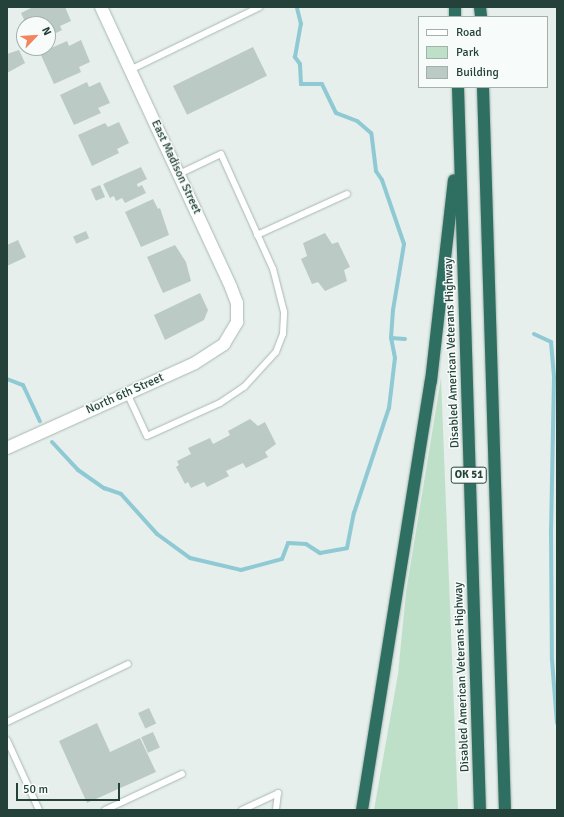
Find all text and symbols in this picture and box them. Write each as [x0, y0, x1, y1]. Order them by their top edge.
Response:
north arrow [16, 16, 56, 56]
legend [418, 16, 548, 88]
text: N [39, 25, 54, 37]
text: Road [456, 25, 482, 40]
text: Park [456, 45, 479, 60]
text: Building [456, 65, 499, 80]
street label: East Madison Street [148, 118, 204, 216]
street label: Disabled American Veterans Highway [441, 258, 463, 448]
street label: North 6th Street [84, 370, 166, 418]
road number: OK 51 [450, 466, 488, 484]
street label: Disabled American Veterans Highway [451, 582, 473, 772]
scale bar [18, 775, 122, 801]
text: 50 m [23, 782, 48, 797]

